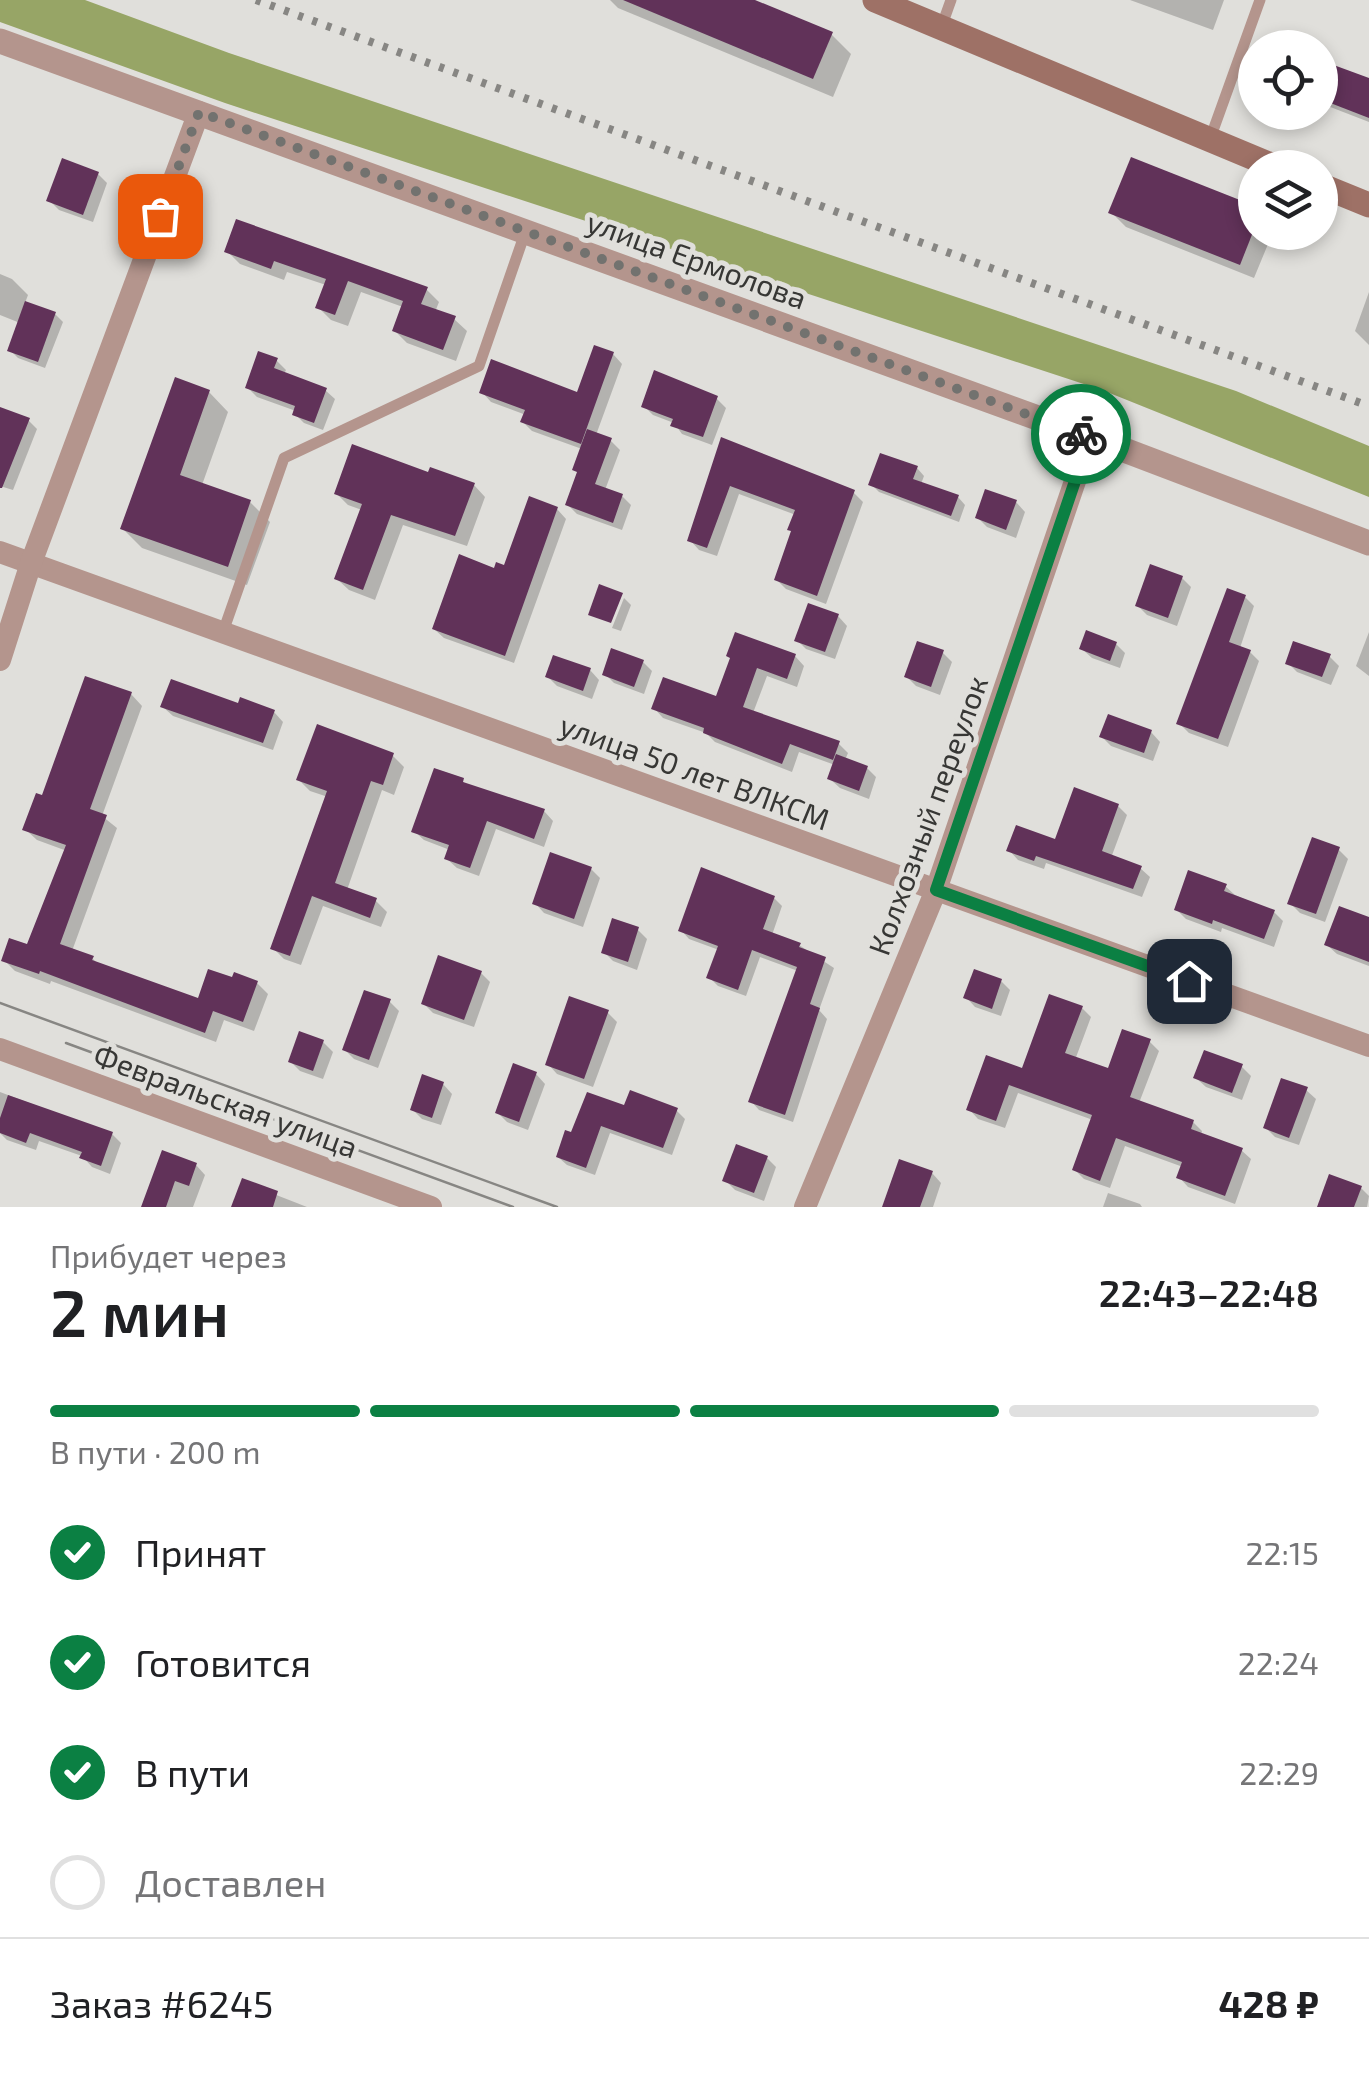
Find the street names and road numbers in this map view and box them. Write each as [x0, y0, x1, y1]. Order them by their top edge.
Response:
street label: улица Ермолова [582, 203, 812, 316]
street label: Колхозный переулок [860, 671, 995, 960]
street label: улица 50 лет ВЛКСМ [555, 705, 835, 838]
street label: Февральская улица [89, 1036, 363, 1165]

